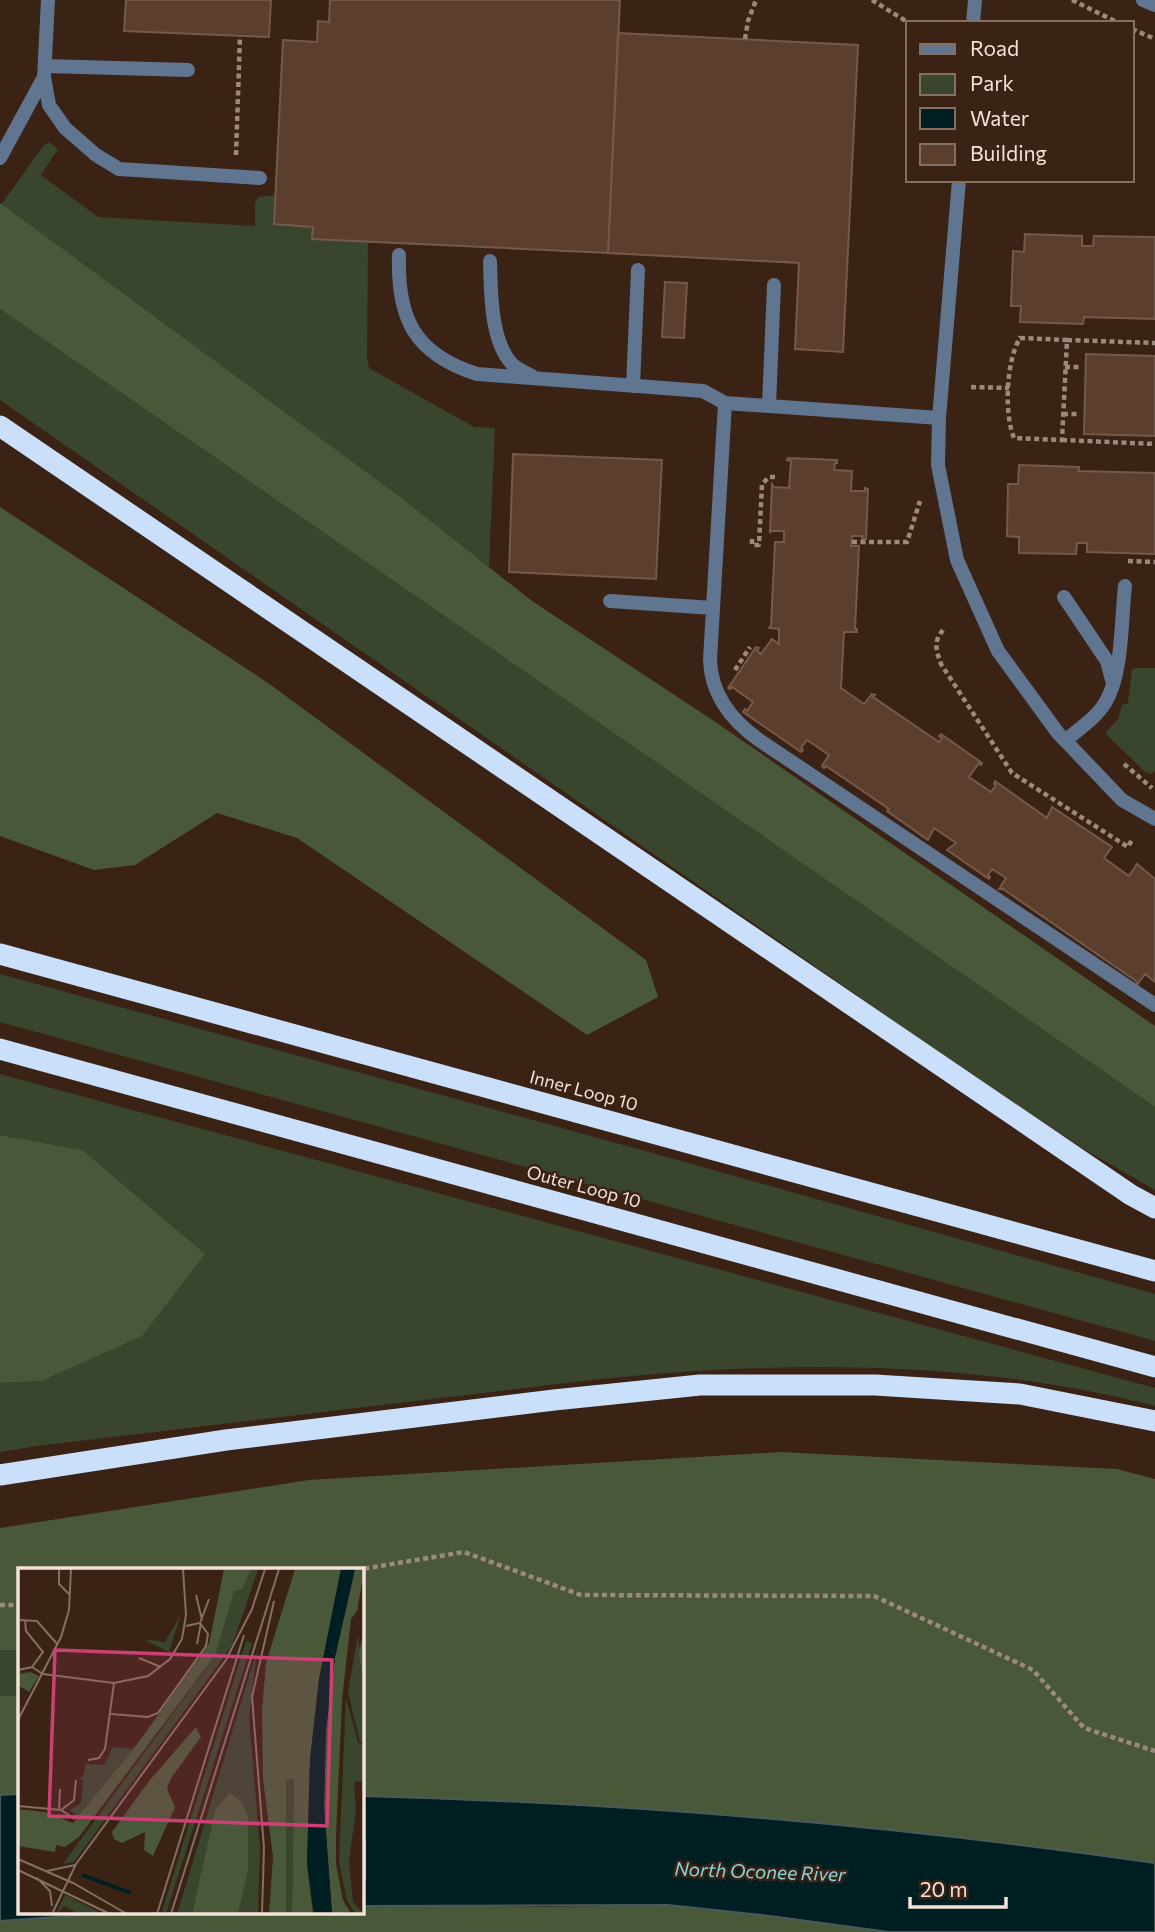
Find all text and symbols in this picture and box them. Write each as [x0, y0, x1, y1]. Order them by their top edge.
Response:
legend [906, 21, 1134, 182]
text: Road [970, 35, 1019, 60]
text: Park [970, 70, 1014, 95]
text: Water [970, 105, 1029, 130]
text: Building [970, 140, 1047, 165]
street label: Inner Loop 10 [527, 1065, 641, 1115]
street label: Outer Loop 10 [524, 1160, 644, 1212]
inset map [18, 1568, 364, 1914]
water label: North Oconee River [674, 1857, 847, 1886]
scale bar [910, 1866, 1006, 1910]
text: 20 m [920, 1876, 968, 1901]

